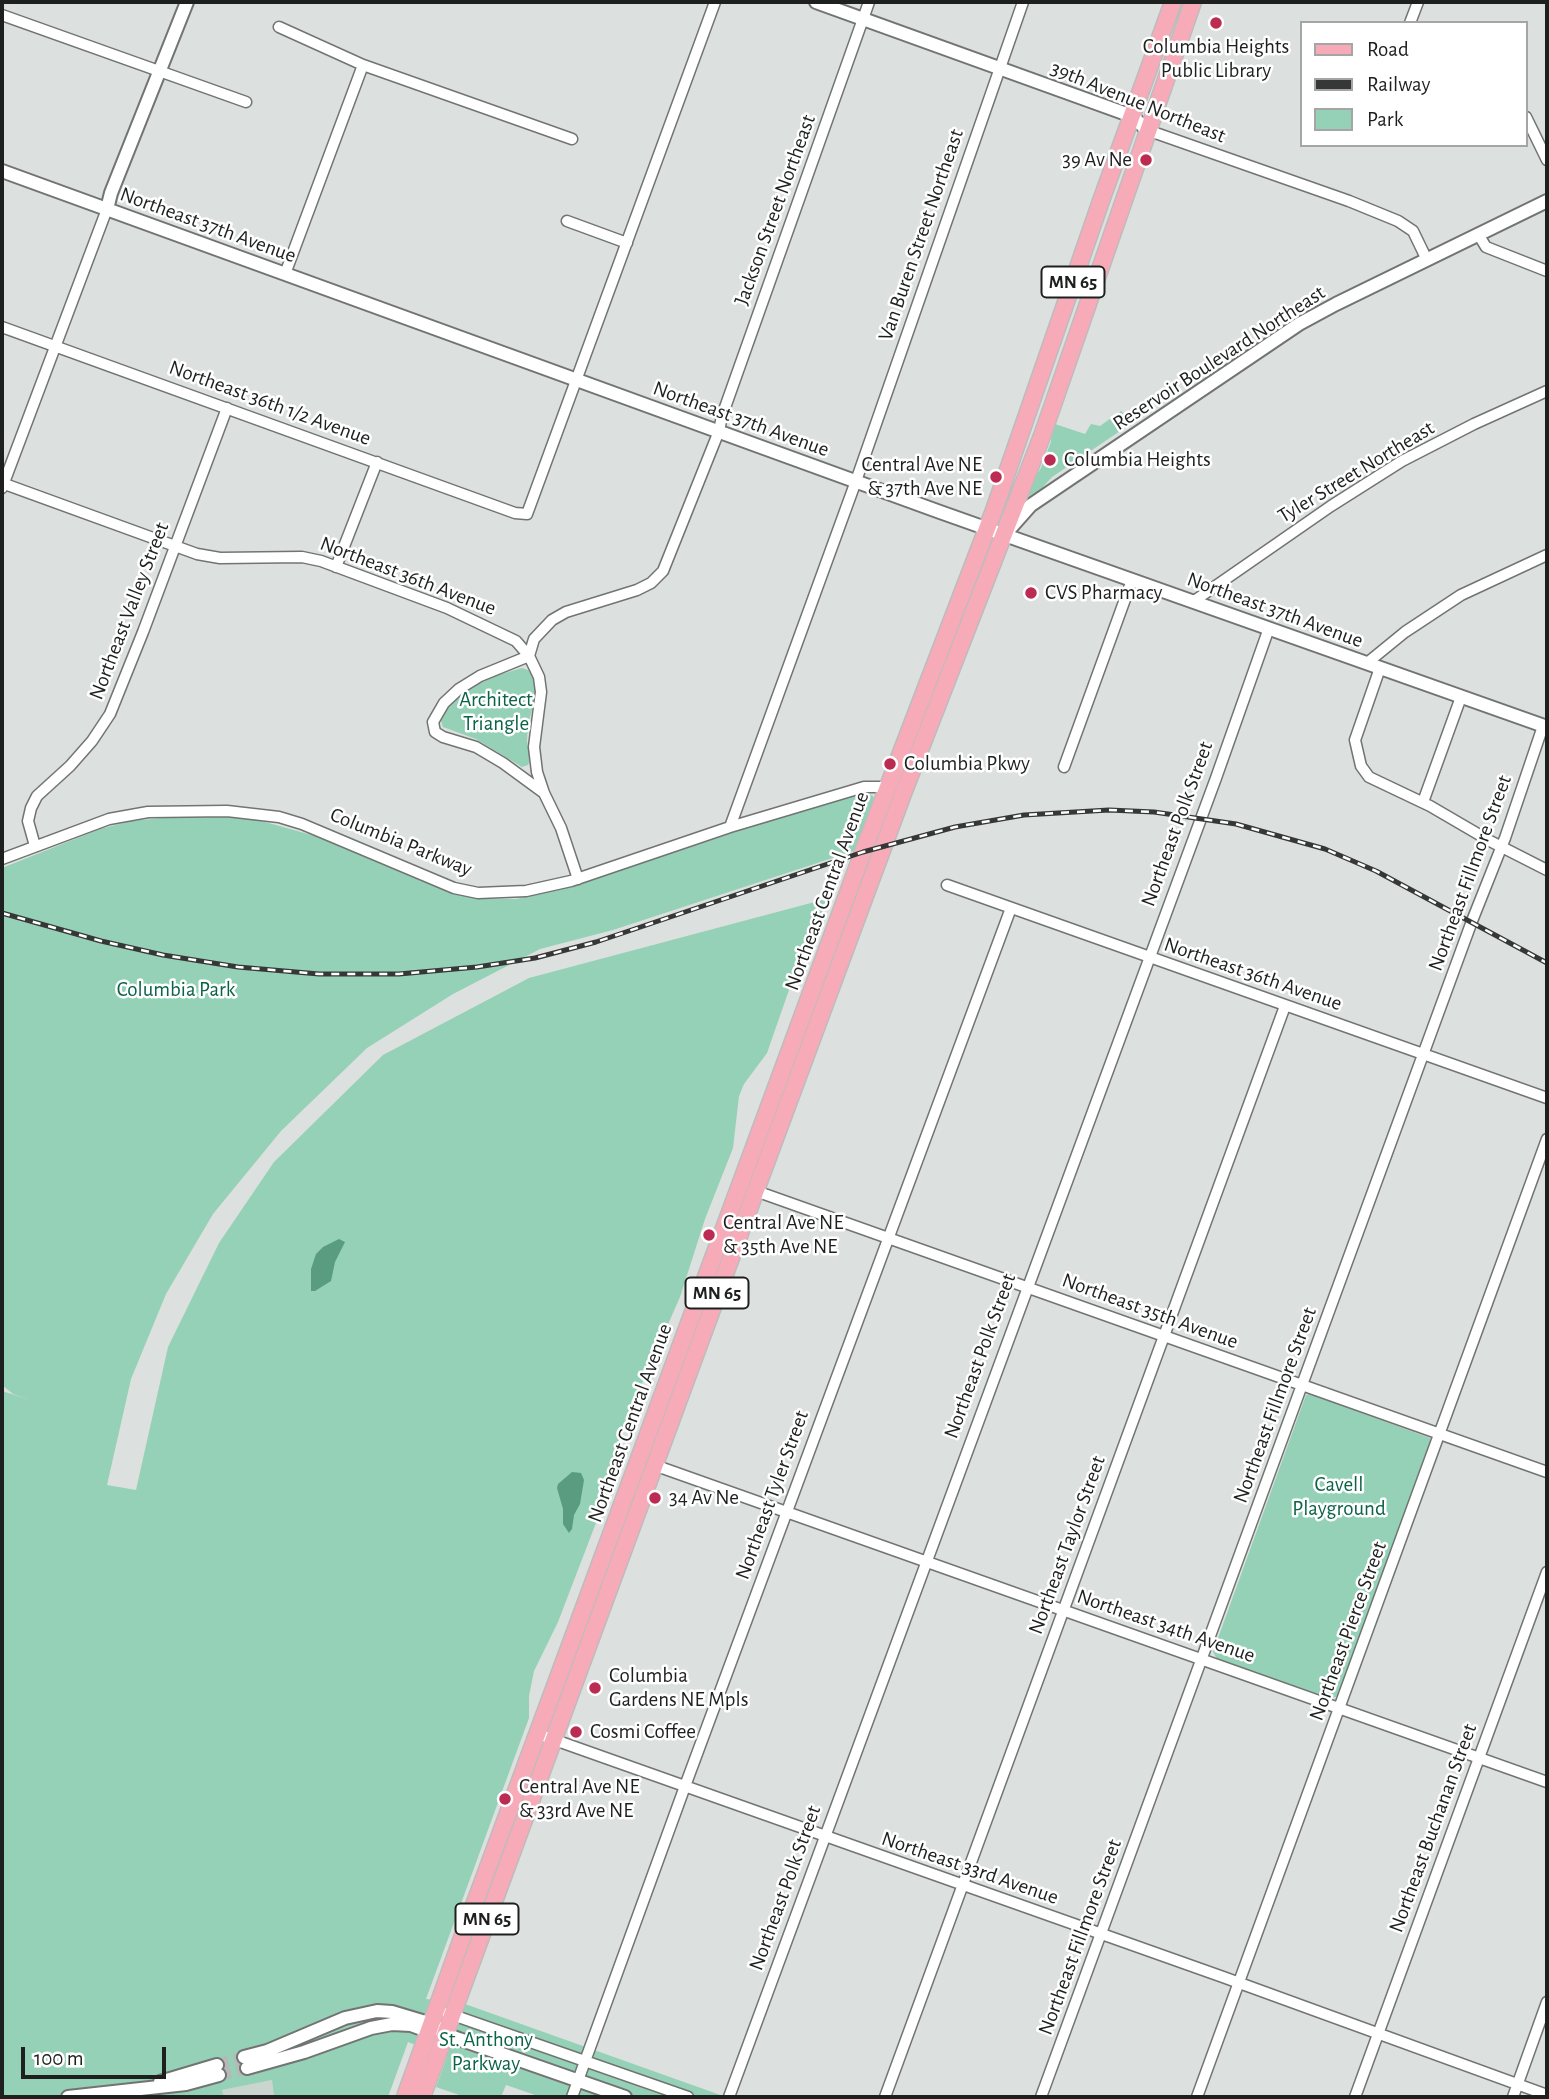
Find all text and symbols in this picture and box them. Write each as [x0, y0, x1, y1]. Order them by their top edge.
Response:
marker: Columbia Heights Public Library [1208, 15, 1224, 31]
legend [1300, 21, 1528, 147]
place label: Columbia Heights Public Library [1143, 34, 1289, 84]
text: Road [1367, 39, 1409, 60]
street label: 39th Avenue Northeast [1047, 55, 1229, 149]
text: Railway [1367, 74, 1430, 95]
text: Park [1367, 109, 1403, 130]
street label: Jackson Street Northeast [729, 111, 821, 309]
street label: Van Buren Street Northeast [873, 126, 969, 344]
place label: 39 Av Ne [1062, 147, 1132, 173]
marker: 39 Av Ne [1138, 152, 1154, 168]
street label: Northeast 37th Avenue [117, 181, 299, 269]
road number: MN 65 [1042, 266, 1104, 298]
street label: Reservoir Boulevard Northeast [1108, 280, 1330, 436]
street label: Northeast 36th 1/2 Avenue [166, 355, 374, 451]
street label: Northeast 37th Avenue [650, 375, 832, 463]
street label: Tyler Street Northeast [1273, 415, 1439, 529]
place label: Columbia Heights [1064, 447, 1211, 473]
place label: Central Ave NE & 37th Ave NE [861, 452, 982, 502]
marker: Columbia Heights [1042, 452, 1058, 468]
marker: Central Ave NE & 37th Ave NE [988, 469, 1004, 485]
street label: Northeast Valley Street [84, 519, 174, 703]
street label: Northeast 36th Avenue [316, 531, 500, 621]
street label: Northeast 37th Avenue [1184, 566, 1366, 654]
place label: CVS Pharmacy [1045, 580, 1162, 606]
marker: CVS Pharmacy [1023, 585, 1039, 601]
park label: Architect Triangle [459, 687, 533, 737]
street label: Northeast Polk Street [1135, 738, 1219, 910]
place label: Columbia Pkwy [904, 751, 1030, 777]
marker: Columbia Pkwy [882, 756, 898, 772]
street label: Northeast Fillmore Street [1423, 772, 1517, 974]
street label: Northeast Central Avenue [779, 788, 875, 994]
street label: Columbia Parkway [326, 802, 476, 882]
street label: Northeast 36th Avenue [1161, 932, 1345, 1016]
park label: Columbia Park [117, 977, 235, 1003]
place label: Central Ave NE & 35th Ave NE [723, 1210, 844, 1260]
marker: Central Ave NE & 35th Ave NE [701, 1227, 717, 1243]
street label: Northeast 35th Avenue [1059, 1267, 1241, 1355]
street label: Northeast Polk Street [938, 1270, 1022, 1442]
road number: MN 65 [686, 1278, 748, 1308]
street label: Northeast Fillmore Street [1228, 1304, 1322, 1506]
street label: Northeast Central Avenue [582, 1320, 678, 1526]
street label: Northeast Tyler Street [730, 1407, 814, 1583]
street label: Northeast Taylor Street [1023, 1452, 1111, 1638]
park label: Cavell Playground [1292, 1472, 1386, 1522]
place label: 34 Av Ne [669, 1485, 739, 1511]
marker: 34 Av Ne [647, 1490, 663, 1506]
street label: Northeast Pierce Street [1304, 1538, 1392, 1724]
street label: Northeast 34th Avenue [1074, 1584, 1258, 1668]
place label: Columbia Gardens NE Mpls [609, 1663, 748, 1713]
marker: Columbia Gardens NE Mpls [587, 1680, 603, 1696]
place label: Cosmi Coffee [590, 1719, 696, 1745]
street label: Northeast Buchanan Street [1383, 1720, 1483, 1936]
marker: Cosmi Coffee [568, 1724, 584, 1740]
place label: Central Ave NE & 33rd Ave NE [519, 1774, 640, 1824]
marker: Central Ave NE & 33rd Ave NE [497, 1791, 513, 1807]
street label: Northeast Polk Street [743, 1802, 827, 1974]
street label: Northeast 33rd Avenue [878, 1826, 1062, 1910]
street label: Northeast Fillmore Street [1033, 1836, 1127, 2038]
road number: MN 65 [456, 1904, 518, 1935]
park label: St. Anthony Parkway [439, 2027, 533, 2077]
scale bar [24, 2032, 170, 2076]
text: 100 m [34, 2048, 84, 2069]

